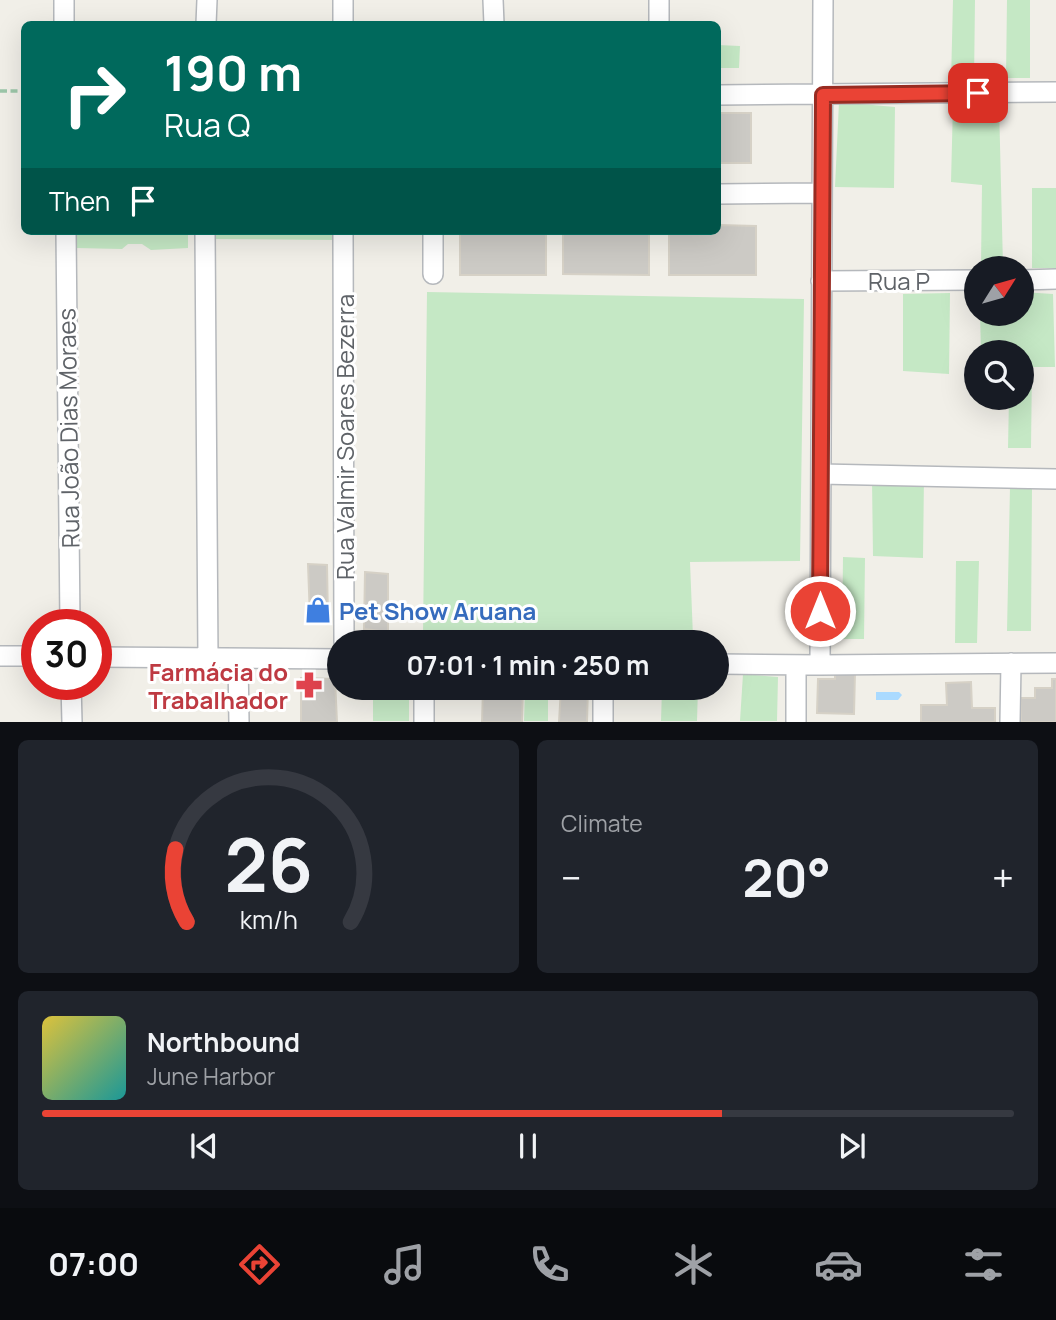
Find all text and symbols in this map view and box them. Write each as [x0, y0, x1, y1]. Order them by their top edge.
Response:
text: 190 m [164, 39, 302, 106]
icon: right [49, 49, 140, 140]
pin [948, 63, 1008, 123]
icon: arrive [959, 74, 997, 112]
text: Rua Q [164, 103, 251, 147]
icon: arrive [124, 182, 162, 220]
text: Then [49, 183, 110, 219]
north arrow [964, 256, 1034, 326]
map controls [964, 256, 1034, 410]
street label: Rua P [868, 264, 930, 297]
street label: Rua Valmir Soares Bezerra [328, 294, 361, 580]
street label: Rua João Dias Moraes [49, 308, 87, 548]
button: search [964, 340, 1034, 410]
position arrow [783, 574, 857, 648]
place label: Pet Show Aruana [339, 594, 536, 627]
shop icon: Pet Show Aruana [303, 595, 333, 625]
speed limit sign: 30 [21, 609, 112, 700]
text: 07:01 · 1 min · 250 m [407, 647, 649, 683]
place label: Farmácia do Trabalhador [148, 655, 288, 716]
pharmacy icon: Farmácia do Trabalhador [294, 670, 324, 700]
text: Climate [561, 807, 643, 839]
text: 26 [224, 815, 313, 915]
text: 20° [743, 842, 831, 913]
text: − [561, 851, 582, 903]
text: + [992, 851, 1014, 903]
text: km/h [239, 902, 298, 937]
text: Northbound [147, 1024, 300, 1060]
text: June Harbor [147, 1060, 275, 1092]
icon: previous [185, 1127, 223, 1165]
icon: pause [509, 1127, 547, 1165]
icon: next [833, 1127, 871, 1165]
icon: directions [235, 1240, 284, 1289]
icon: music [380, 1240, 429, 1289]
icon: phone [525, 1240, 574, 1289]
icon: climate [669, 1240, 718, 1289]
icon: car [814, 1240, 863, 1289]
icon: filters [959, 1240, 1008, 1289]
text: 07:00 [48, 1242, 139, 1286]

